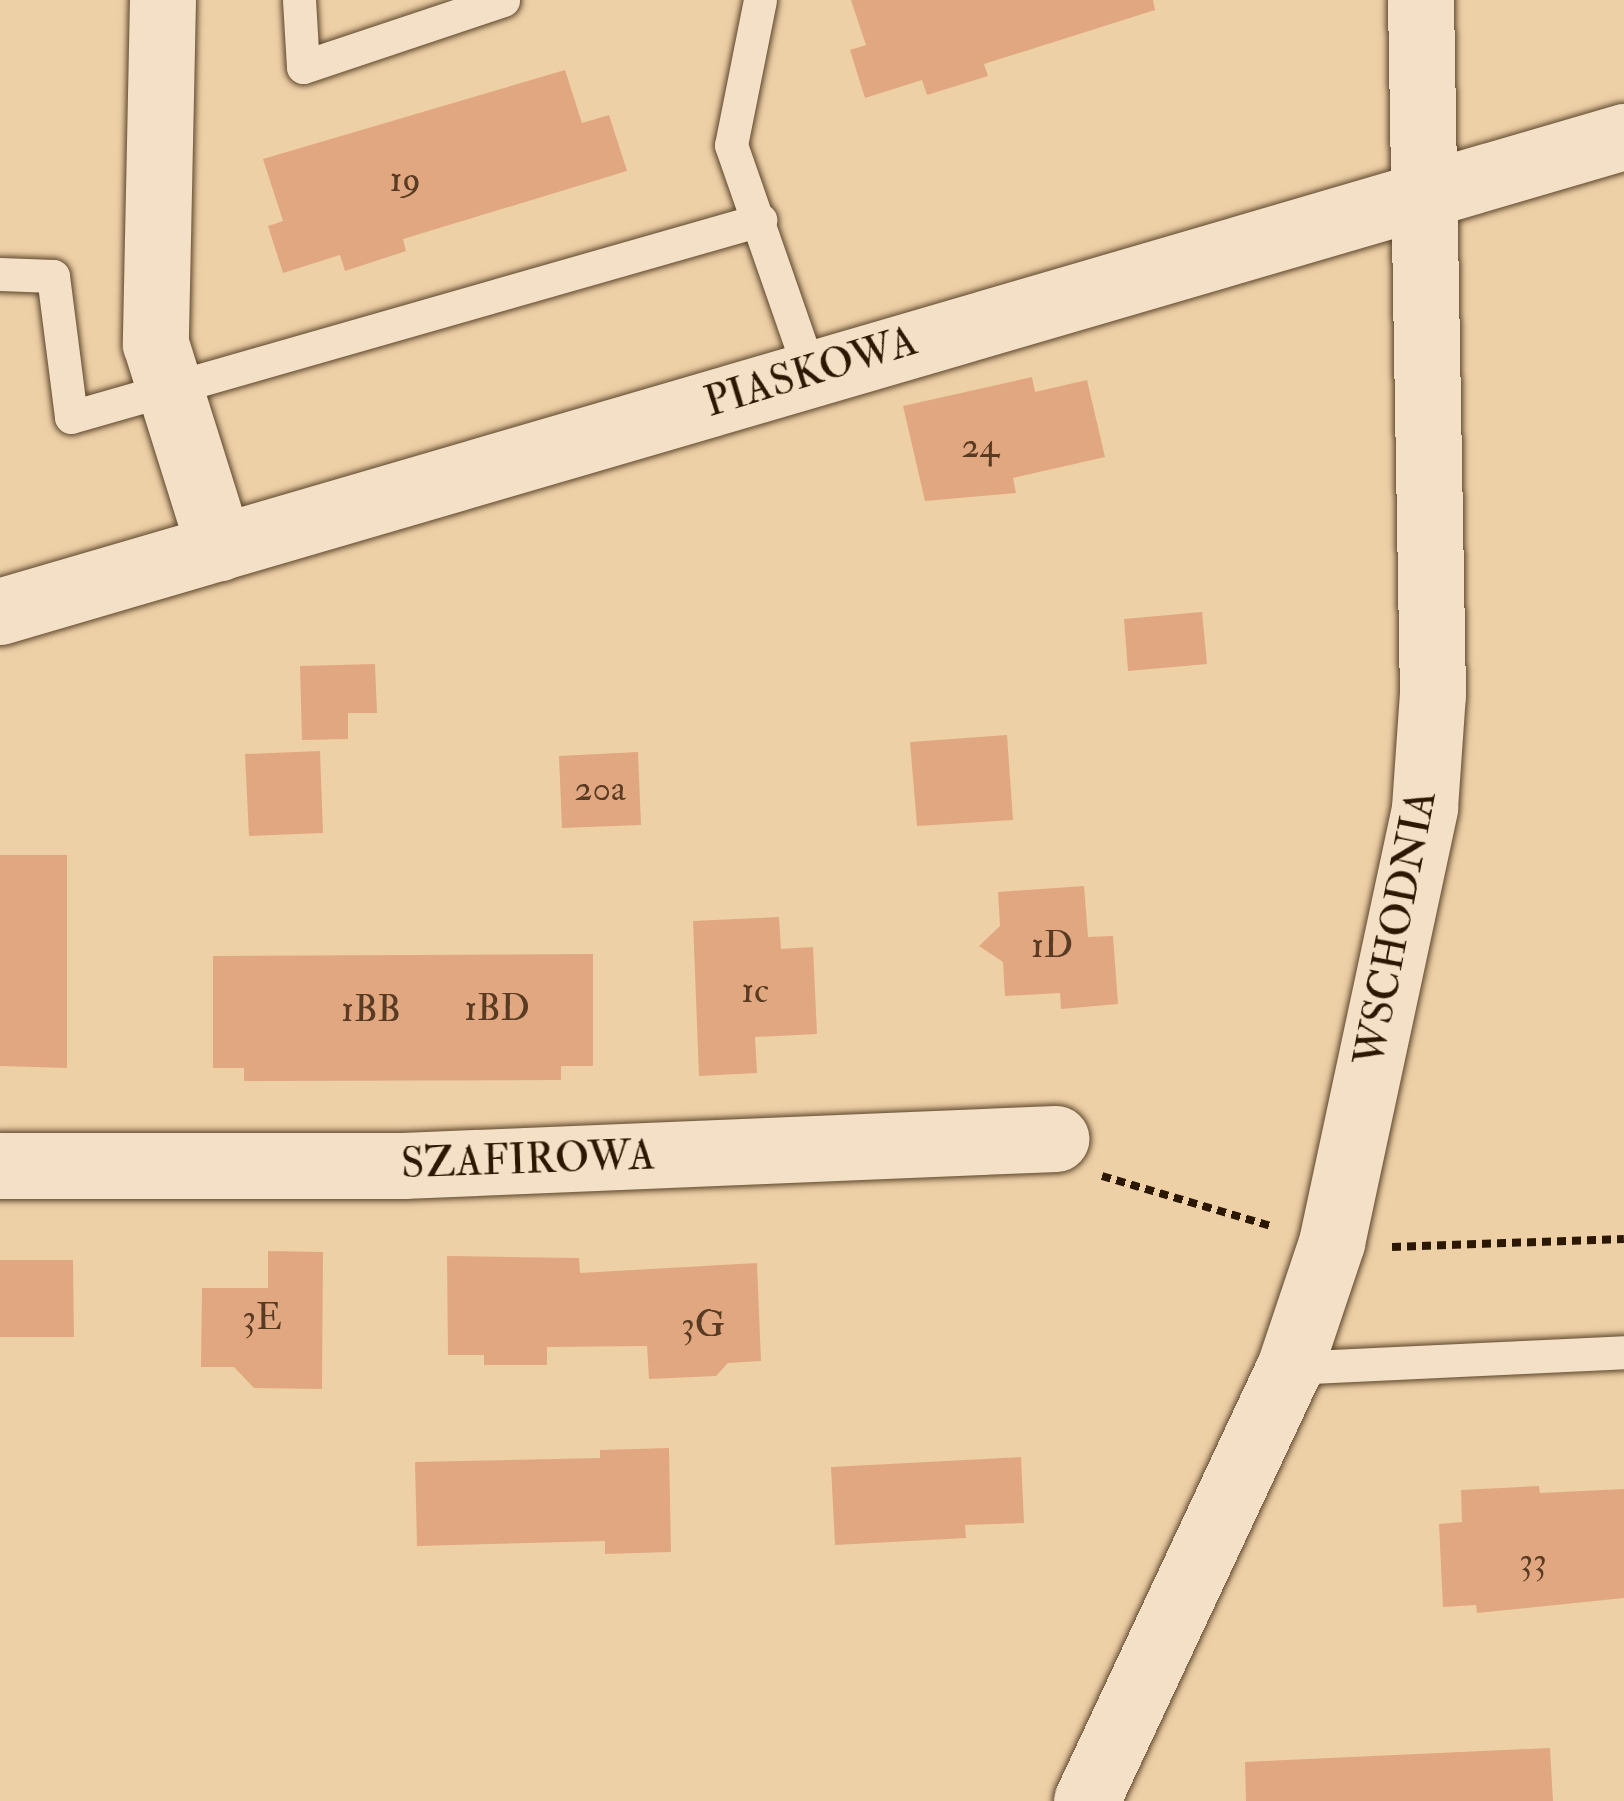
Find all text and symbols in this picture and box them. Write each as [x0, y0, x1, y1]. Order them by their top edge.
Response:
house number: 19 [389, 158, 421, 202]
street label: PIASKOWA [699, 316, 923, 428]
house number: 24 [961, 424, 999, 468]
house number: 20a [574, 767, 626, 811]
street label: WSCHODNIA [1345, 786, 1447, 1070]
house number: 1D [1031, 924, 1073, 968]
house number: 1c [741, 969, 769, 1013]
house number: 1BD [464, 987, 530, 1031]
house number: 1BB [341, 988, 401, 1032]
street label: SZAFIROWA [400, 1130, 656, 1190]
house number: 3E [242, 1296, 282, 1340]
house number: 3G [681, 1303, 725, 1347]
house number: 33 [1519, 1539, 1547, 1583]

